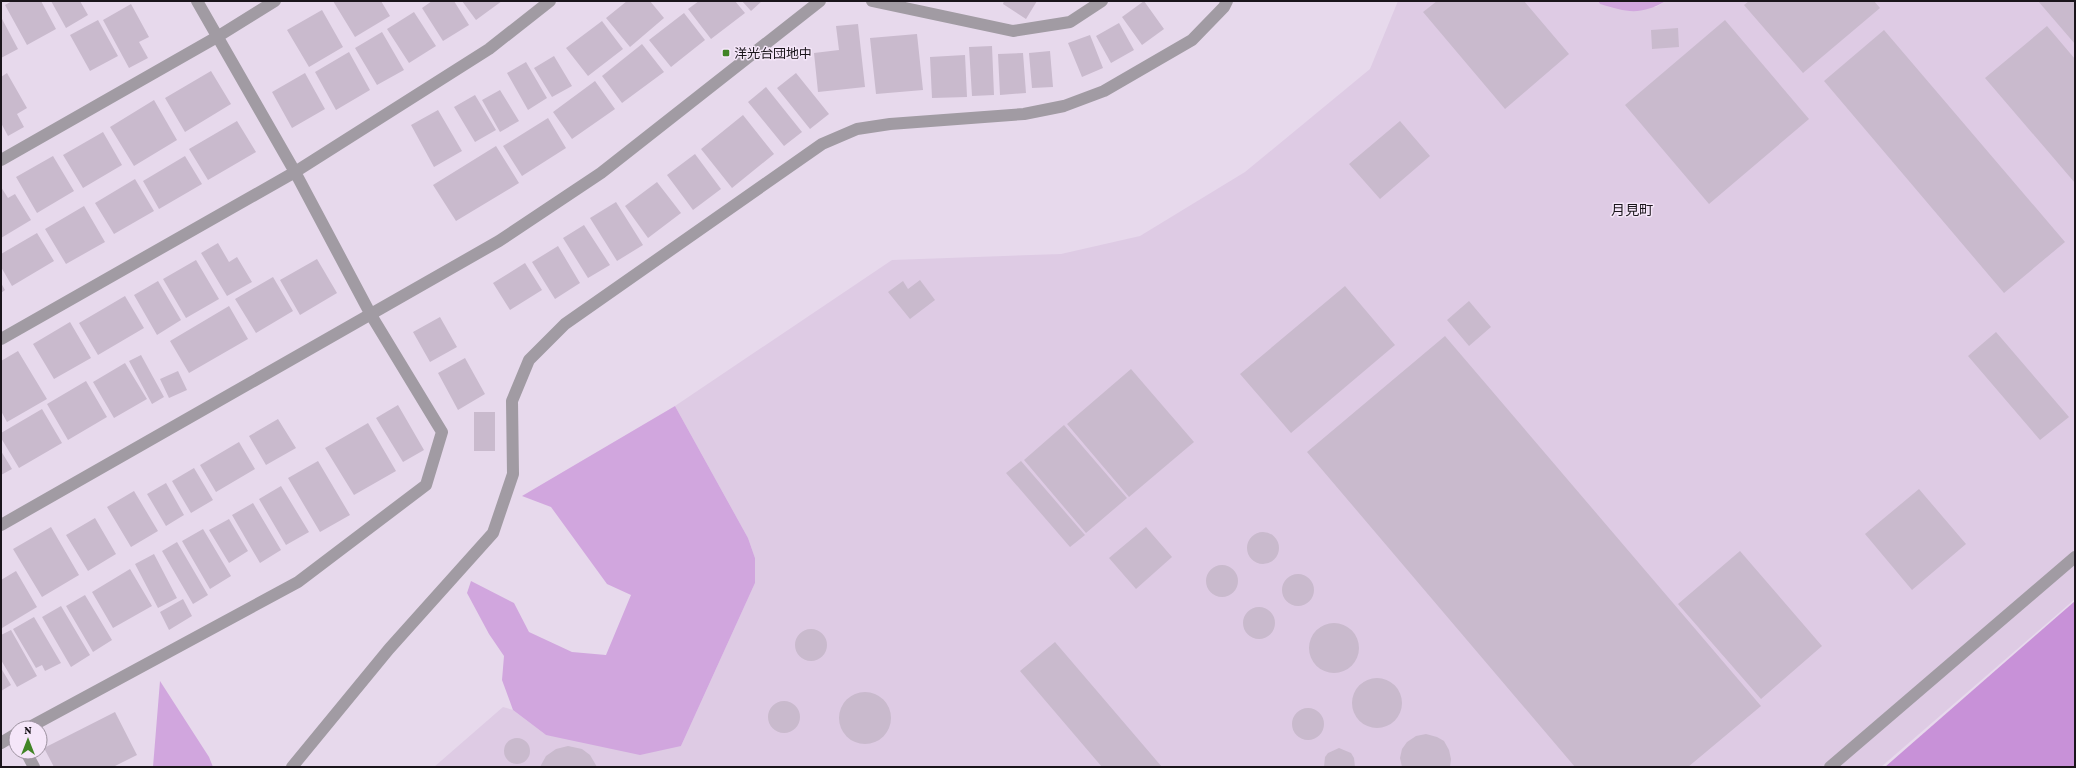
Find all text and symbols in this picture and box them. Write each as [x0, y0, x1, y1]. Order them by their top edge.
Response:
place label: 洋光台団地中 [734, 46, 812, 61]
marker: 洋光台団地中 [721, 48, 731, 58]
district label: 月見町 [1611, 202, 1653, 218]
north arrow [8, 720, 48, 760]
text: N [24, 724, 32, 736]

